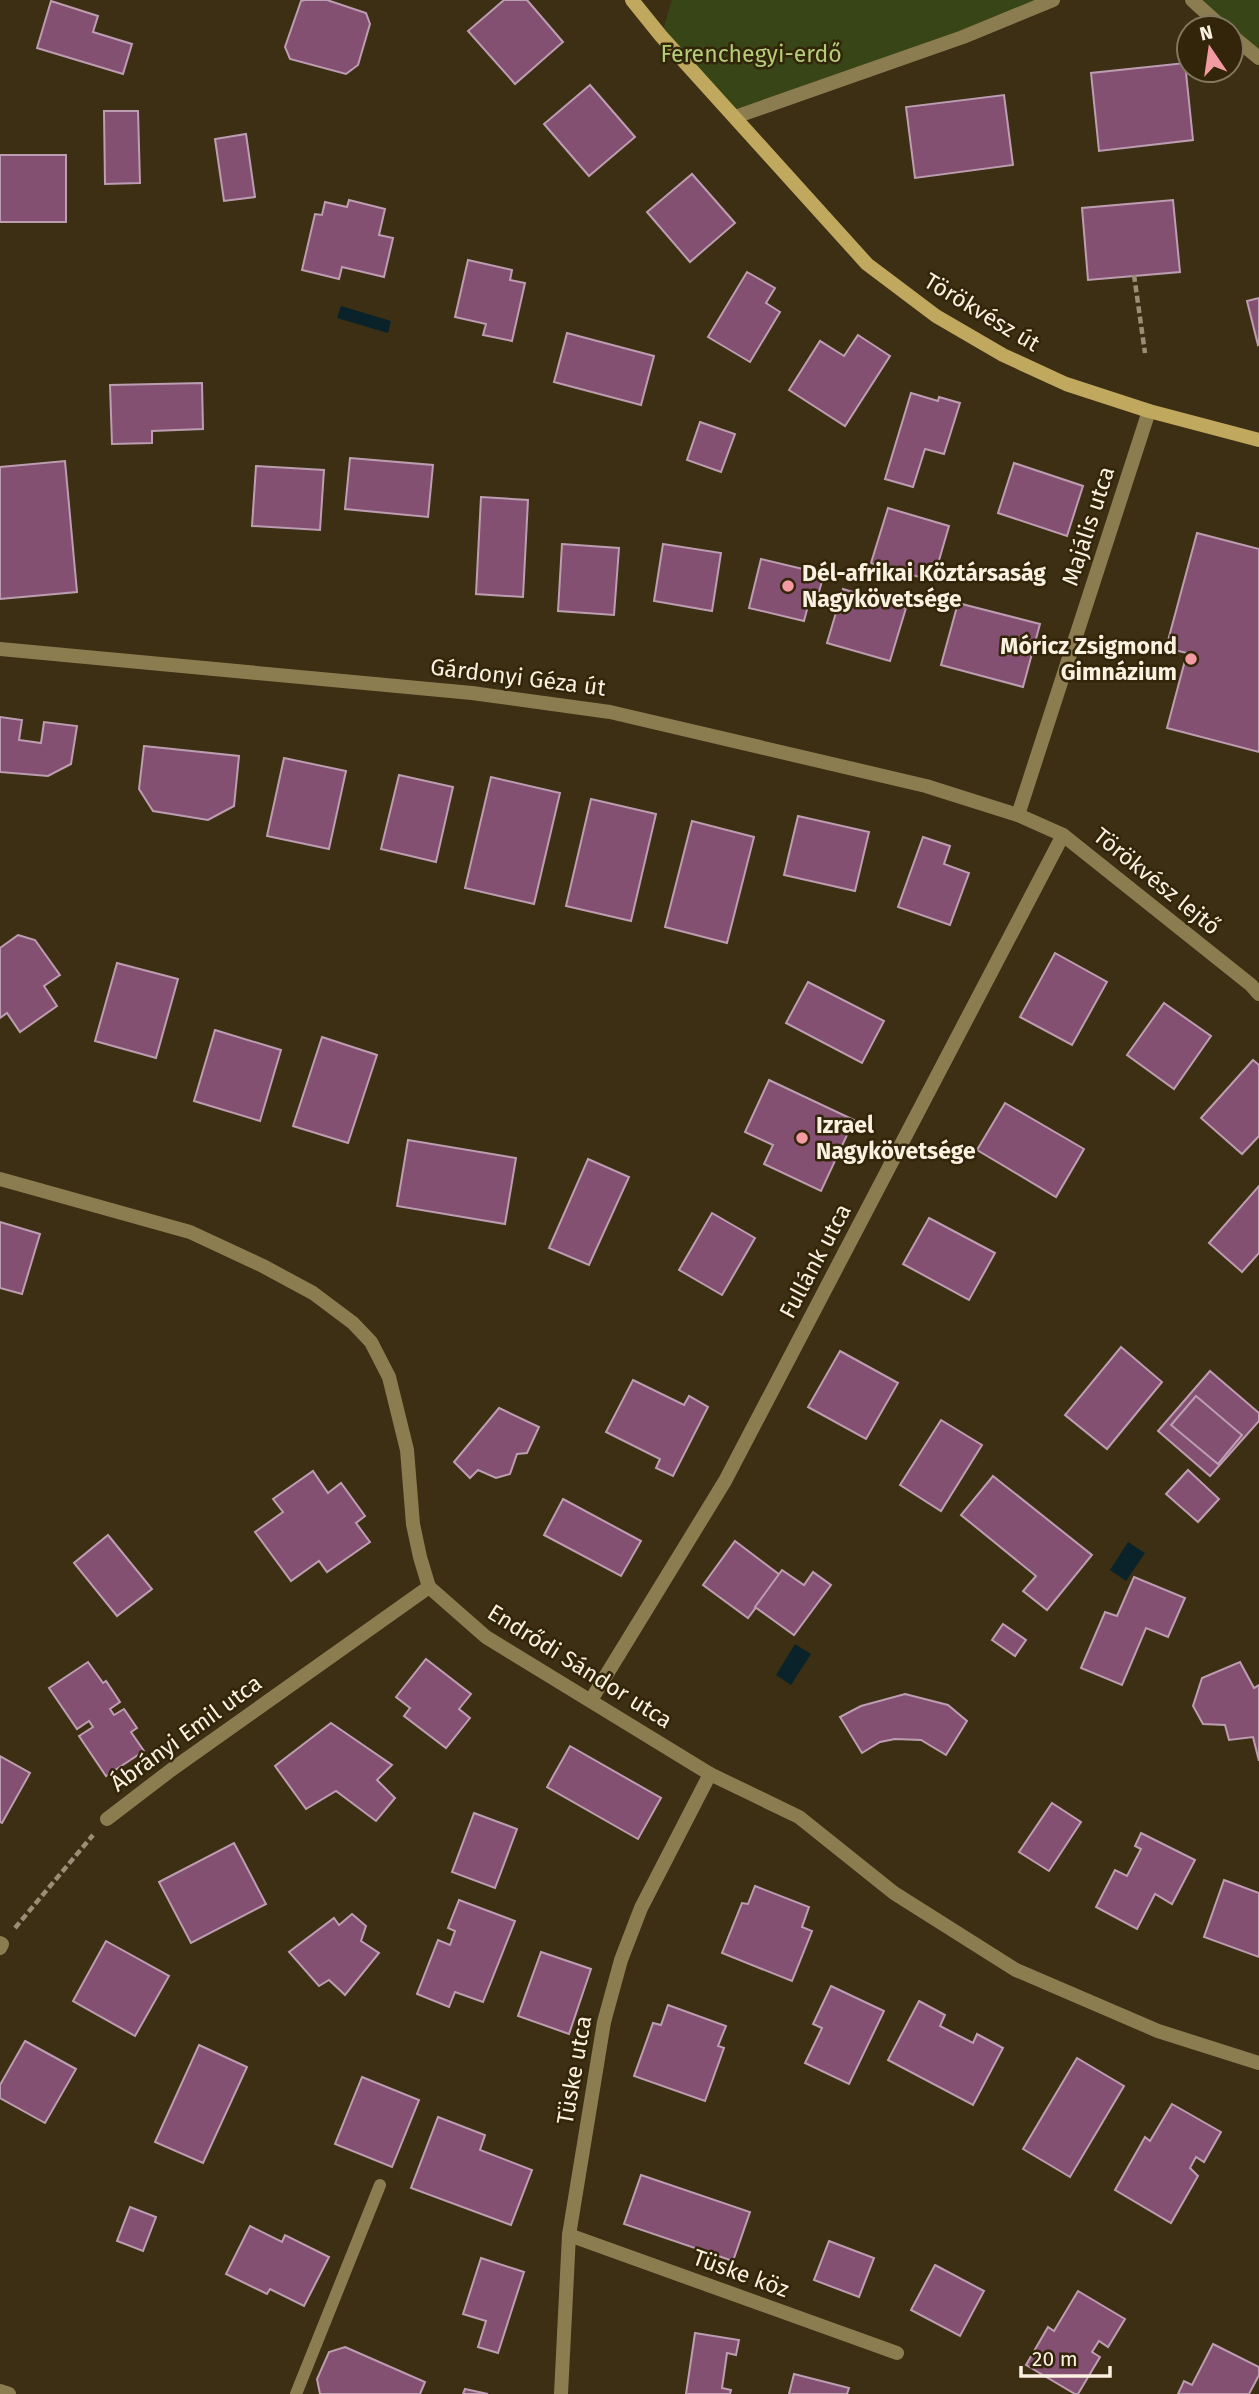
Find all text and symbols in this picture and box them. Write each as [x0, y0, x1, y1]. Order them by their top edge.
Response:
north arrow [1175, 14, 1245, 84]
text: N [1198, 20, 1215, 46]
park label: Ferenchegyi-erdő [660, 40, 842, 68]
street label: Törökvész út [919, 267, 1045, 358]
street label: Majális utca [1056, 463, 1120, 589]
place label: Dél-afrikai Köztársaság Nagykövetsége [802, 559, 1046, 613]
marker: Dél-afrikai Köztársaság Nagykövetsége [780, 578, 796, 594]
place label: Móricz Zsigmond Gimnázium [1000, 632, 1177, 686]
marker: Móricz Zsigmond Gimnázium [1183, 651, 1199, 667]
street label: Gárdonyi Géza út [429, 652, 608, 702]
street label: Törökvész lejtő [1088, 821, 1226, 941]
place label: Izrael Nagykövetsége [816, 1111, 976, 1165]
marker: Izrael Nagykövetsége [794, 1130, 810, 1146]
street label: Fullánk utca [773, 1199, 857, 1323]
street label: Endrődi Sándor utca [482, 1598, 678, 1734]
street label: Ábrányi Emil utca [104, 1668, 267, 1797]
street label: Tüske utca [551, 2013, 597, 2127]
street label: Tüske köz [689, 2243, 793, 2303]
scale bar [1021, 2334, 1110, 2378]
text: 20 m [1032, 2346, 1078, 2372]

